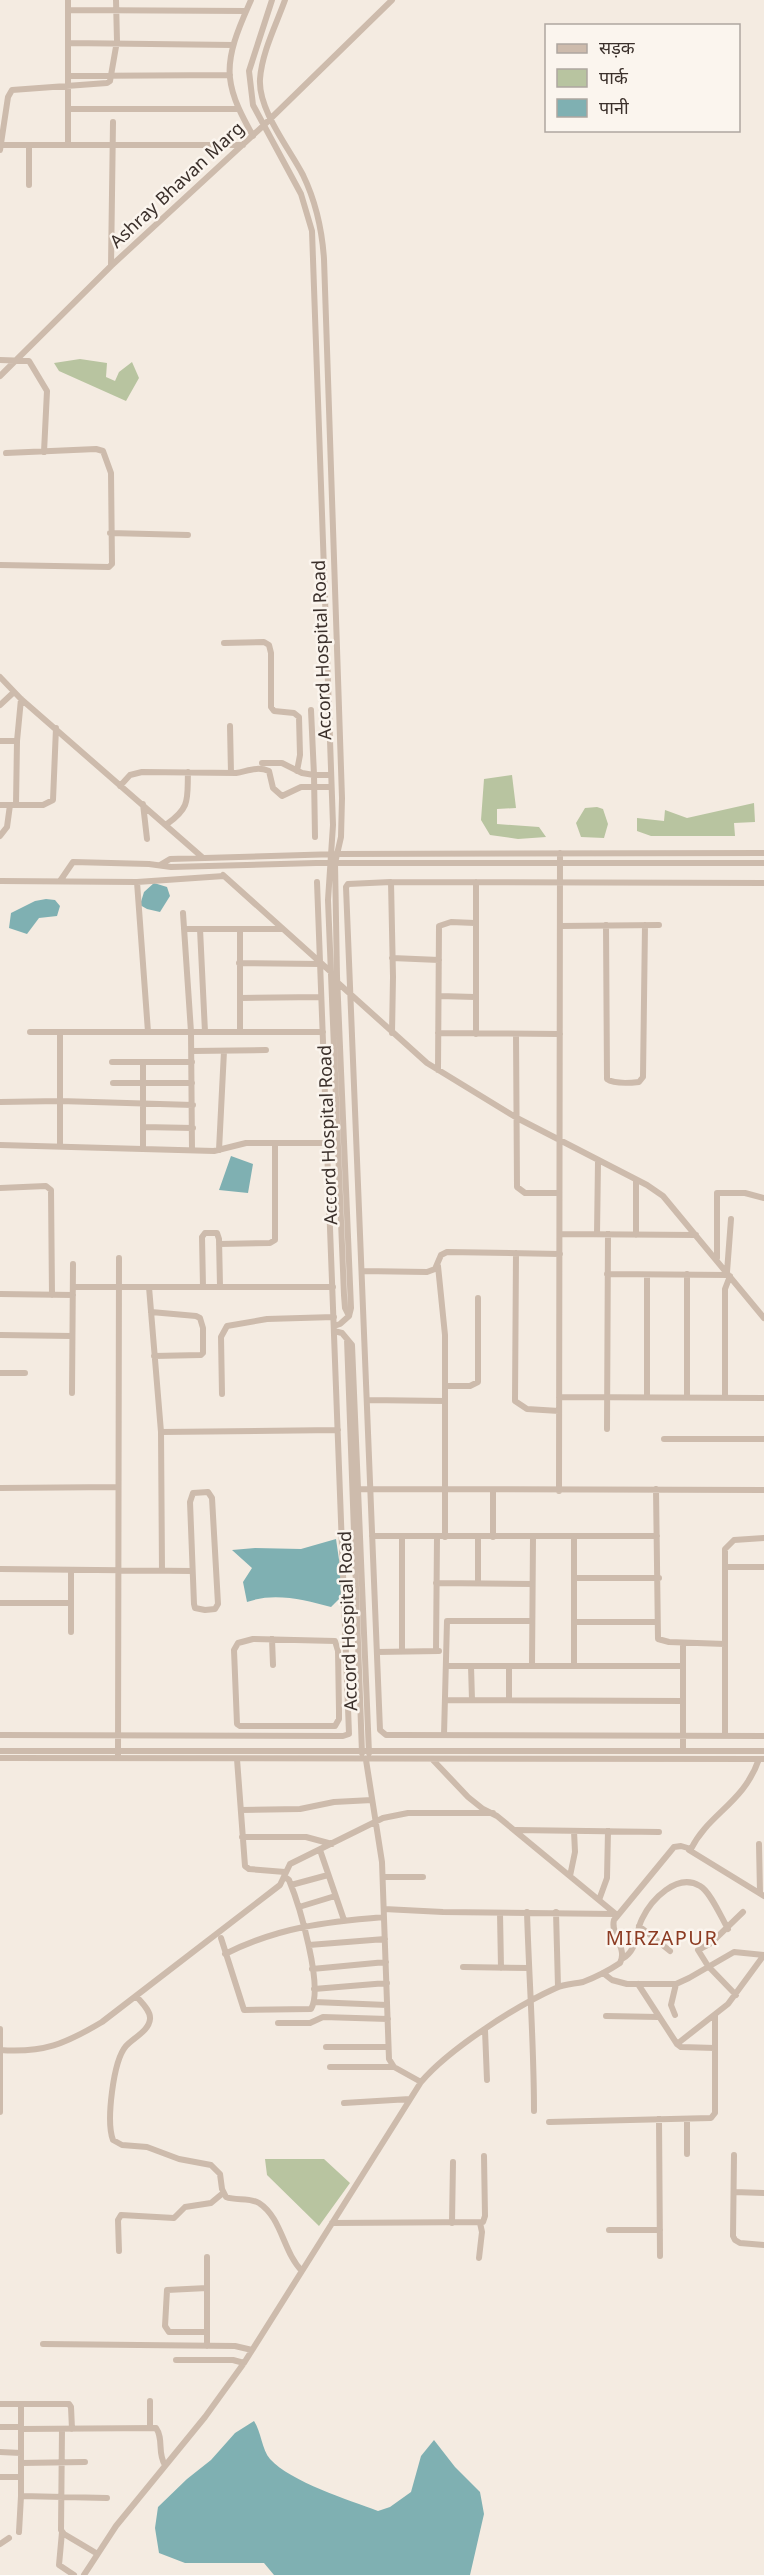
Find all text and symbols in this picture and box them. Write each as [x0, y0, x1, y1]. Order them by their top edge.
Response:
legend [545, 24, 740, 132]
text: सड़क [599, 35, 636, 59]
text: पार्क [599, 65, 629, 89]
text: पानी [599, 95, 629, 119]
street label: Ashray Bhavan Marg [104, 116, 248, 253]
street label: Accord Hospital Road [306, 560, 336, 741]
street label: Accord Hospital Road [312, 1045, 342, 1226]
street label: Accord Hospital Road [332, 1531, 362, 1712]
district label: MIRZAPUR [606, 1924, 718, 1951]

